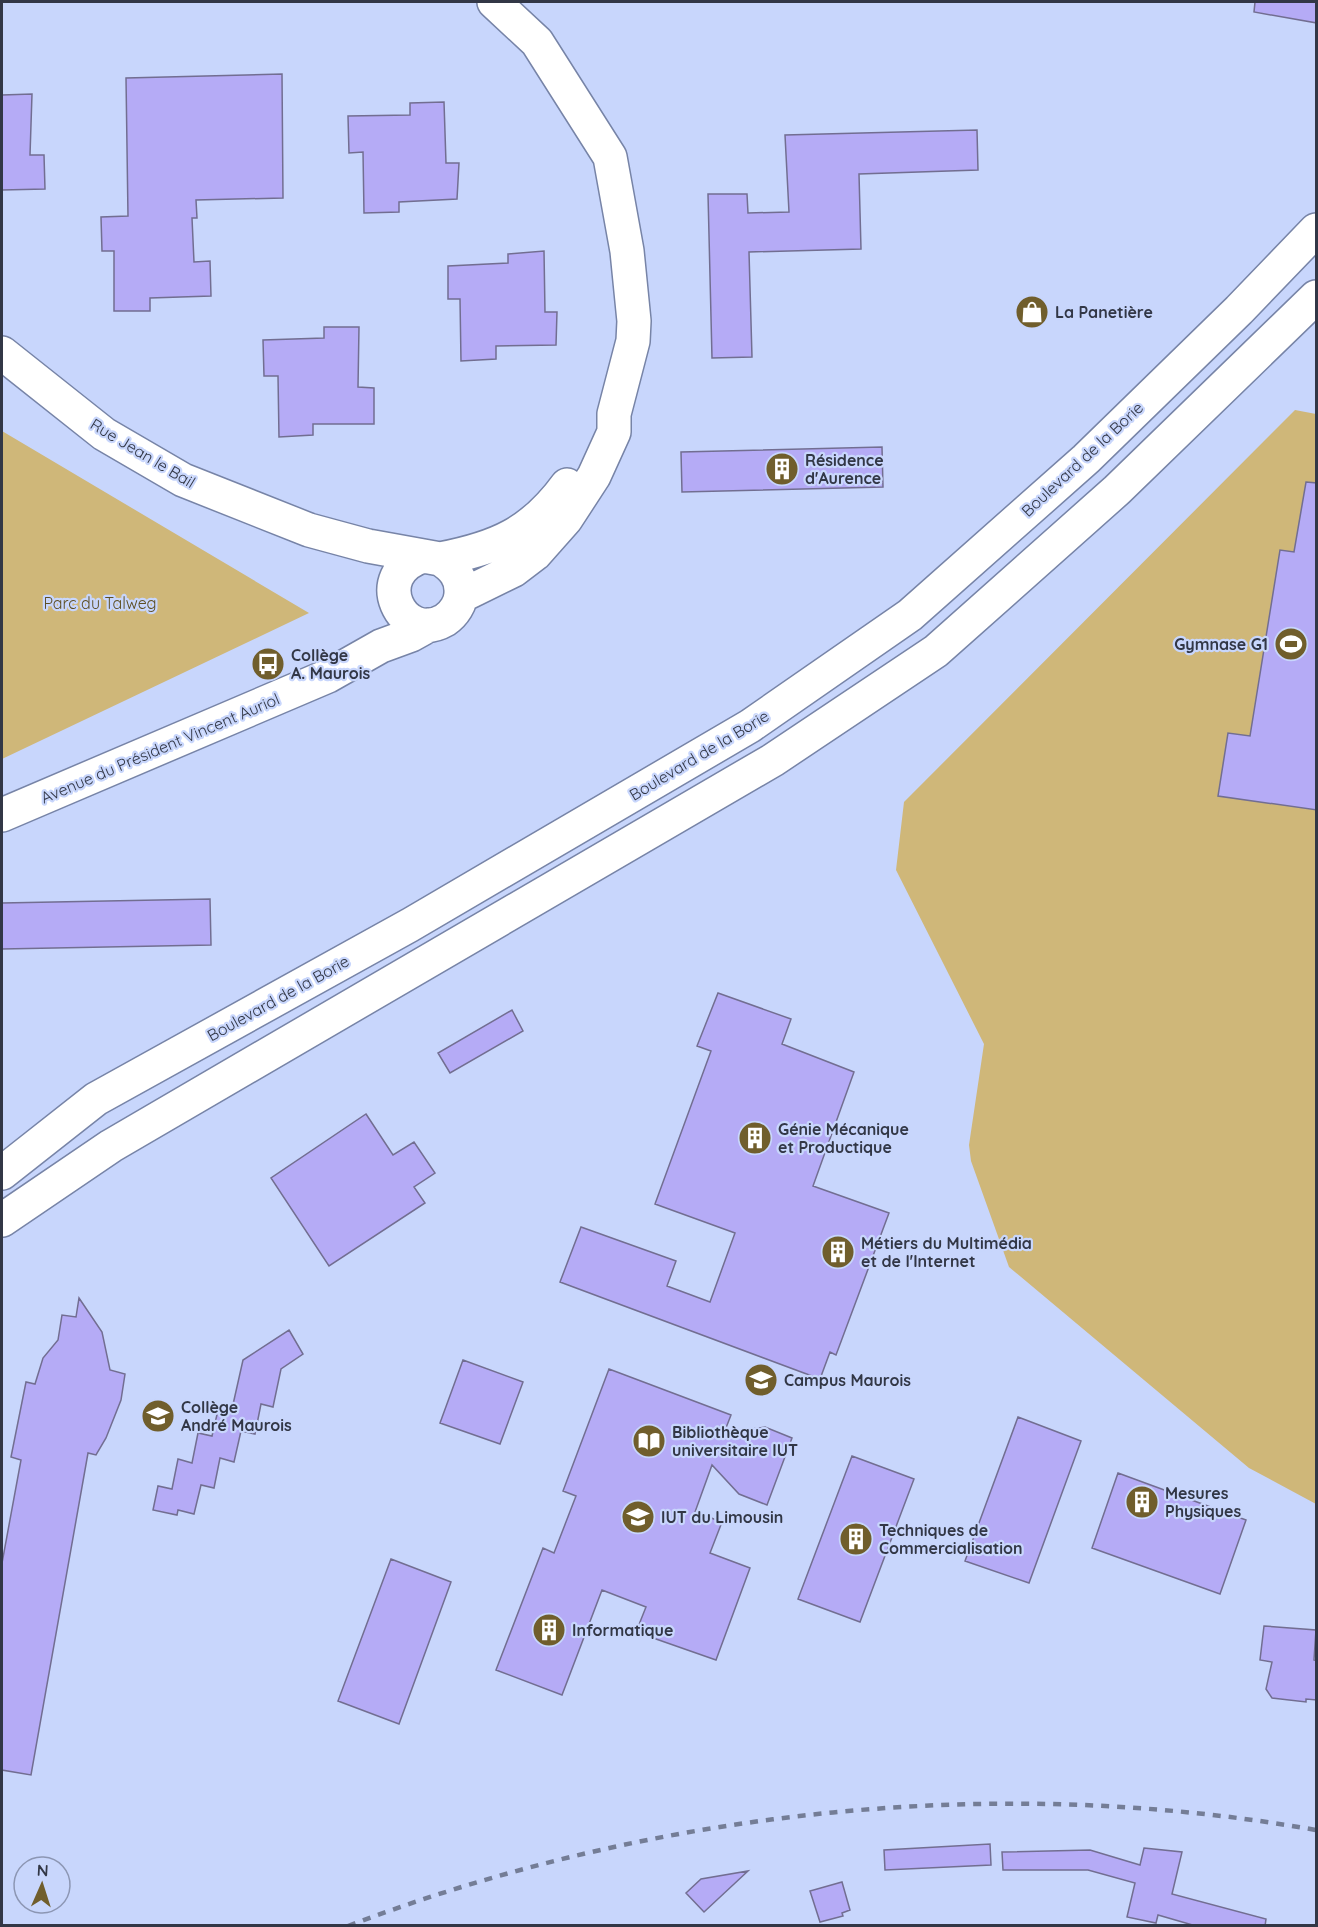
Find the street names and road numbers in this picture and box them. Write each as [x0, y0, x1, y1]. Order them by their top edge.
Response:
street label: Boulevard de la Borie [1017, 397, 1147, 521]
street label: Rue Jean le Bail [87, 414, 199, 492]
street label: Avenue du Président Vincent Auriol [38, 688, 282, 808]
street label: Boulevard de la Borie [626, 705, 772, 805]
street label: Boulevard de la Borie [204, 951, 352, 1045]

